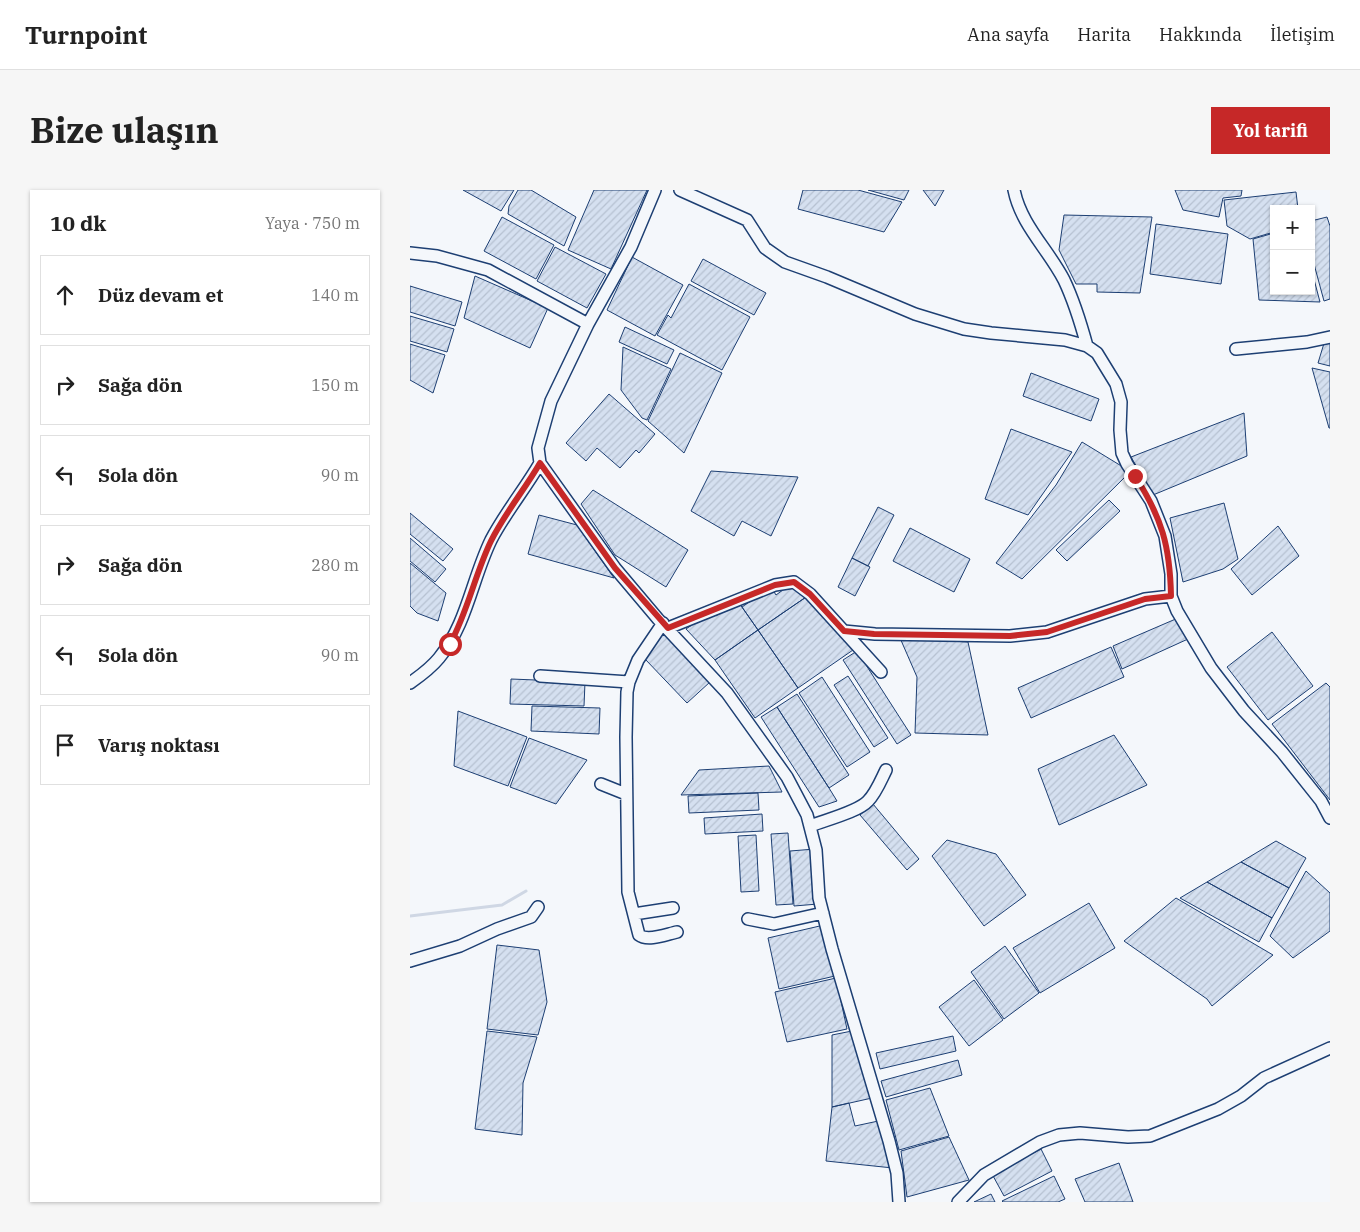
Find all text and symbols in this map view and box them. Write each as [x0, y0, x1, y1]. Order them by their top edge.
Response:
text: Turnpoint [25, 19, 147, 51]
text: Ana sayfa [967, 23, 1049, 46]
text: Harita [1077, 23, 1131, 46]
text: Hakkında [1159, 23, 1242, 46]
text: İletişim [1270, 23, 1335, 46]
text: Bize ulaşın [30, 107, 219, 153]
button: Yol tarifi [1211, 107, 1330, 154]
map controls [1270, 205, 1315, 295]
button: + [1270, 205, 1315, 250]
text: 10 dk [50, 209, 106, 237]
text: Yaya · 750 m [265, 213, 360, 233]
button: − [1270, 250, 1315, 295]
icon: ahead [51, 281, 79, 309]
text: Düz devam et [98, 283, 223, 307]
text: 140 m [311, 285, 359, 305]
icon: right [51, 371, 79, 399]
text: Sağa dön [98, 373, 182, 397]
text: 150 m [311, 375, 359, 395]
icon: left [51, 461, 79, 489]
text: Sola dön [98, 463, 178, 487]
text: 90 m [321, 465, 359, 485]
route end [1124, 465, 1147, 488]
icon: right [51, 551, 79, 579]
text: Sağa dön [98, 553, 182, 577]
text: 280 m [311, 555, 359, 575]
route start [439, 633, 462, 656]
icon: left [51, 641, 79, 669]
text: Sola dön [98, 643, 178, 667]
text: 90 m [321, 645, 359, 665]
icon: arrive [51, 731, 79, 759]
text: Varış noktası [98, 733, 220, 757]

